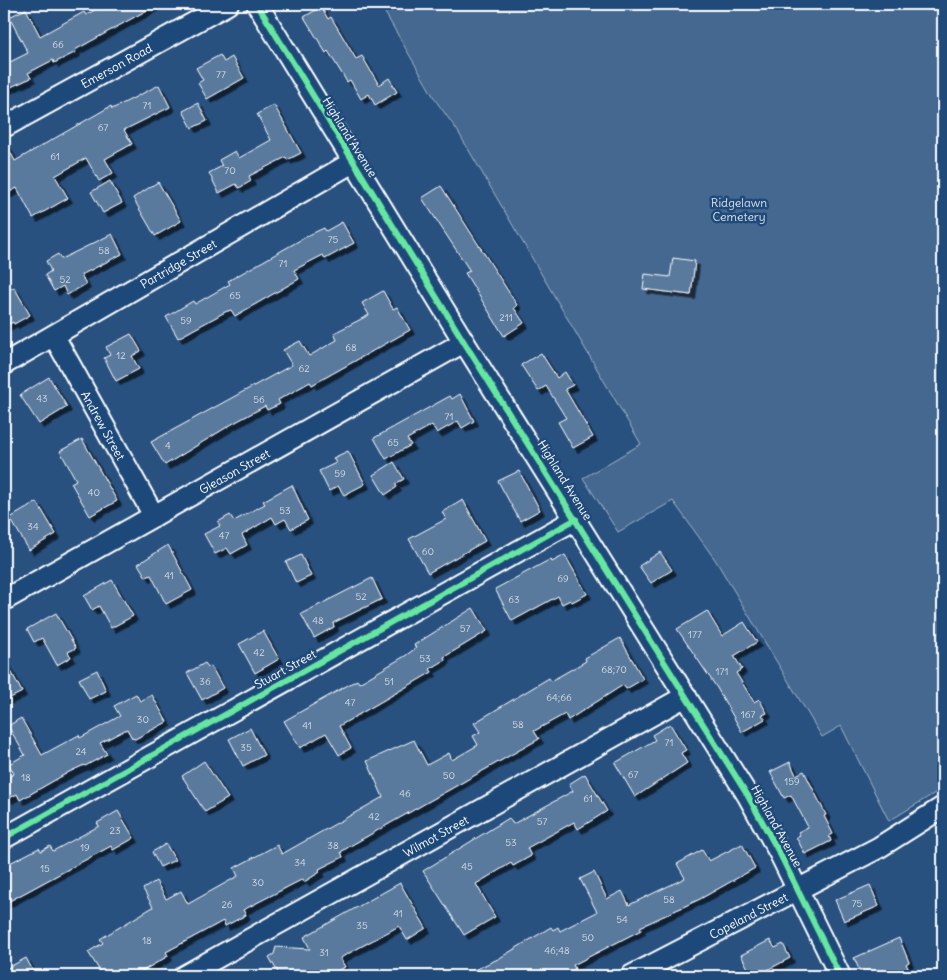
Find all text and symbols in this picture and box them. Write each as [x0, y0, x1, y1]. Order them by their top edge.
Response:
house number: 66 [52, 38, 64, 51]
street label: Emerson Road [78, 40, 154, 91]
house number: 77 [216, 68, 226, 81]
street label: Highland Avenue [319, 94, 381, 180]
house number: 71 [143, 99, 151, 112]
house number: 67 [98, 121, 108, 134]
house number: 61 [50, 150, 60, 163]
house number: 70 [224, 164, 236, 177]
park label: Ridgelawn Cemetery [711, 195, 767, 224]
house number: 75 [328, 233, 339, 246]
street label: Partridge Street [137, 235, 219, 291]
house number: 58 [98, 244, 110, 257]
house number: 71 [279, 257, 287, 270]
house number: 52 [59, 273, 71, 286]
house number: 65 [229, 289, 241, 302]
house number: 211 [499, 311, 513, 324]
house number: 59 [180, 314, 192, 327]
house number: 68 [345, 341, 357, 354]
house number: 12 [116, 349, 126, 362]
house number: 62 [298, 362, 310, 375]
street label: Andrew Street [78, 388, 129, 463]
house number: 43 [36, 392, 48, 405]
house number: 56 [253, 393, 265, 406]
house number: 71 [445, 410, 453, 423]
house number: 65 [387, 436, 399, 449]
street label: Highland Avenue [534, 437, 596, 523]
house number: 4 [165, 439, 171, 452]
street label: Gleason Street [196, 445, 272, 497]
house number: 59 [334, 467, 346, 480]
house number: 40 [88, 486, 100, 499]
house number: 53 [279, 504, 291, 517]
house number: 34 [27, 520, 39, 533]
house number: 47 [219, 529, 229, 542]
house number: 60 [422, 545, 434, 558]
house number: 41 [164, 569, 174, 582]
house number: 69 [557, 572, 569, 585]
house number: 52 [355, 590, 367, 603]
house number: 63 [508, 593, 520, 606]
house number: 48 [312, 614, 324, 627]
house number: 57 [460, 622, 470, 635]
house number: 177 [688, 628, 702, 641]
street label: Stuart Street [252, 646, 318, 692]
house number: 42 [253, 646, 265, 659]
house number: 53 [419, 652, 431, 665]
house number: 68;70 [601, 663, 627, 676]
house number: 171 [716, 665, 728, 678]
house number: 36 [199, 675, 211, 688]
house number: 51 [384, 675, 394, 688]
house number: 64;66 [546, 691, 572, 704]
house number: 47 [345, 696, 355, 709]
house number: 167 [741, 708, 755, 721]
house number: 30 [137, 713, 149, 726]
house number: 58 [512, 718, 524, 731]
house number: 41 [302, 719, 312, 732]
house number: 71 [665, 736, 673, 749]
house number: 35 [240, 741, 252, 754]
house number: 24 [75, 745, 87, 758]
house number: 67 [628, 768, 638, 781]
house number: 50 [443, 769, 455, 782]
house number: 18 [21, 771, 31, 784]
house number: 159 [784, 775, 800, 788]
street label: Highland Avenue [748, 782, 806, 870]
house number: 46 [399, 787, 411, 800]
house number: 61 [583, 792, 593, 805]
house number: 42 [368, 810, 380, 823]
street label: Wilmot Street [400, 812, 471, 860]
house number: 57 [537, 815, 547, 828]
house number: 23 [109, 824, 121, 837]
house number: 53 [505, 836, 517, 849]
house number: 38 [327, 839, 339, 852]
house number: 19 [80, 841, 90, 854]
house number: 34 [294, 856, 306, 869]
house number: 45 [461, 860, 473, 873]
house number: 15 [40, 862, 50, 875]
house number: 30 [252, 876, 264, 889]
street label: Copeland Street [706, 889, 790, 942]
house number: 58 [663, 893, 675, 906]
house number: 75 [852, 897, 863, 910]
house number: 26 [221, 898, 233, 911]
house number: 41 [393, 907, 403, 920]
house number: 54 [616, 913, 628, 926]
house number: 35 [356, 919, 368, 932]
house number: 50 [582, 931, 594, 944]
house number: 18 [142, 934, 152, 947]
house number: 46;48 [544, 944, 570, 957]
house number: 31 [319, 946, 329, 959]

